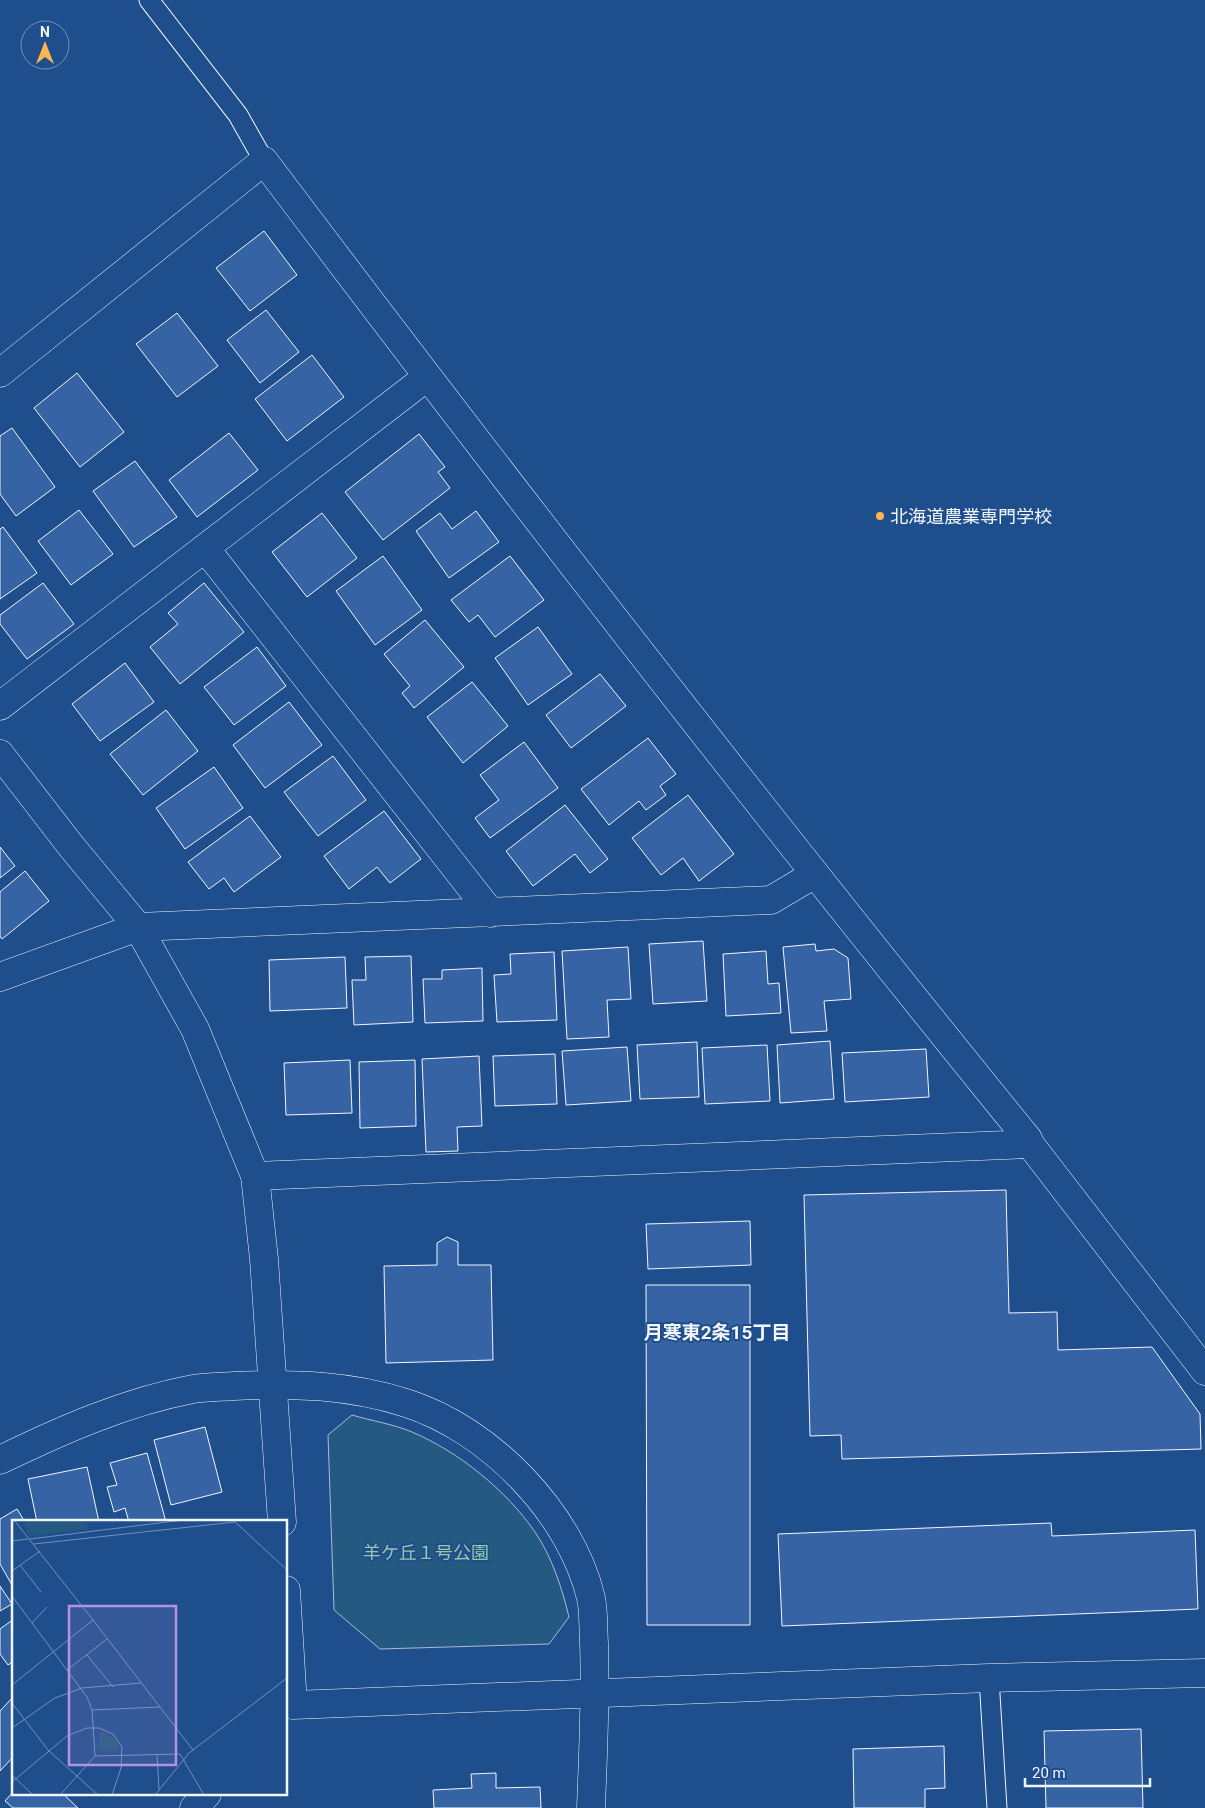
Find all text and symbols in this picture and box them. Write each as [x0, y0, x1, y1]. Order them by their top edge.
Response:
north arrow [20, 20, 70, 70]
text: N [40, 24, 50, 40]
place label: 北海道農業専門学校 [890, 506, 1052, 527]
marker: 北海道農業専門学校 [874, 510, 886, 522]
district label: 月寒東2条15丁目 [644, 1321, 790, 1344]
inset map [12, 1520, 288, 1796]
park label: 羊ケ丘１号公園 [363, 1542, 489, 1563]
scale bar [1025, 1756, 1150, 1788]
text: 20 m [1032, 1764, 1066, 1782]

